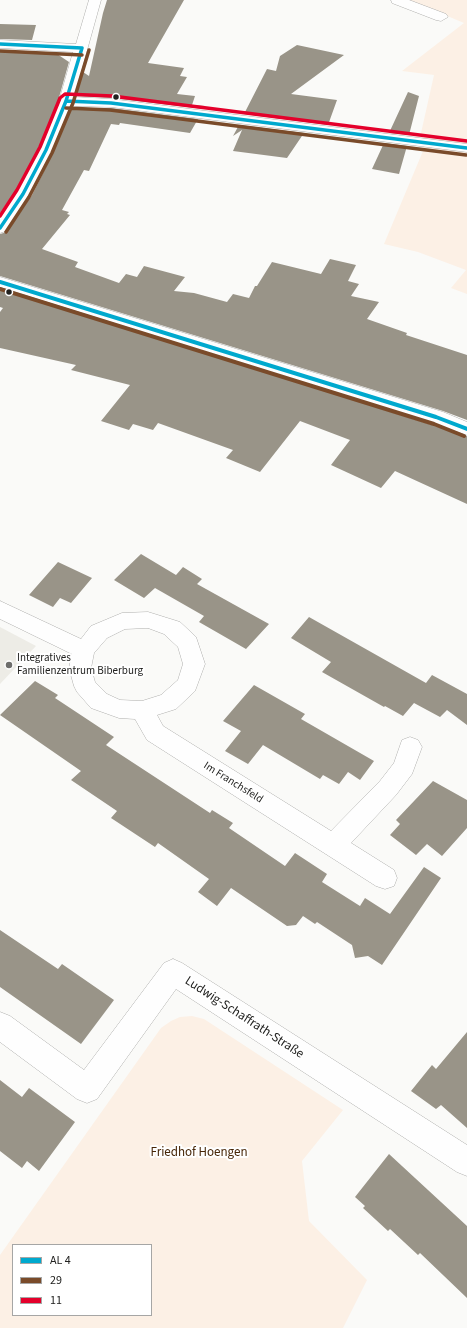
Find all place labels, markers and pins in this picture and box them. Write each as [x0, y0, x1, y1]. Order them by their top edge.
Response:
unlabelled marker [111, 92, 121, 102]
unlabelled marker [4, 287, 14, 297]
place label: Integratives Familienzentrum Biberburg [17, 652, 143, 678]
marker: Integratives Familienzentrum Biberburg [4, 660, 14, 670]

